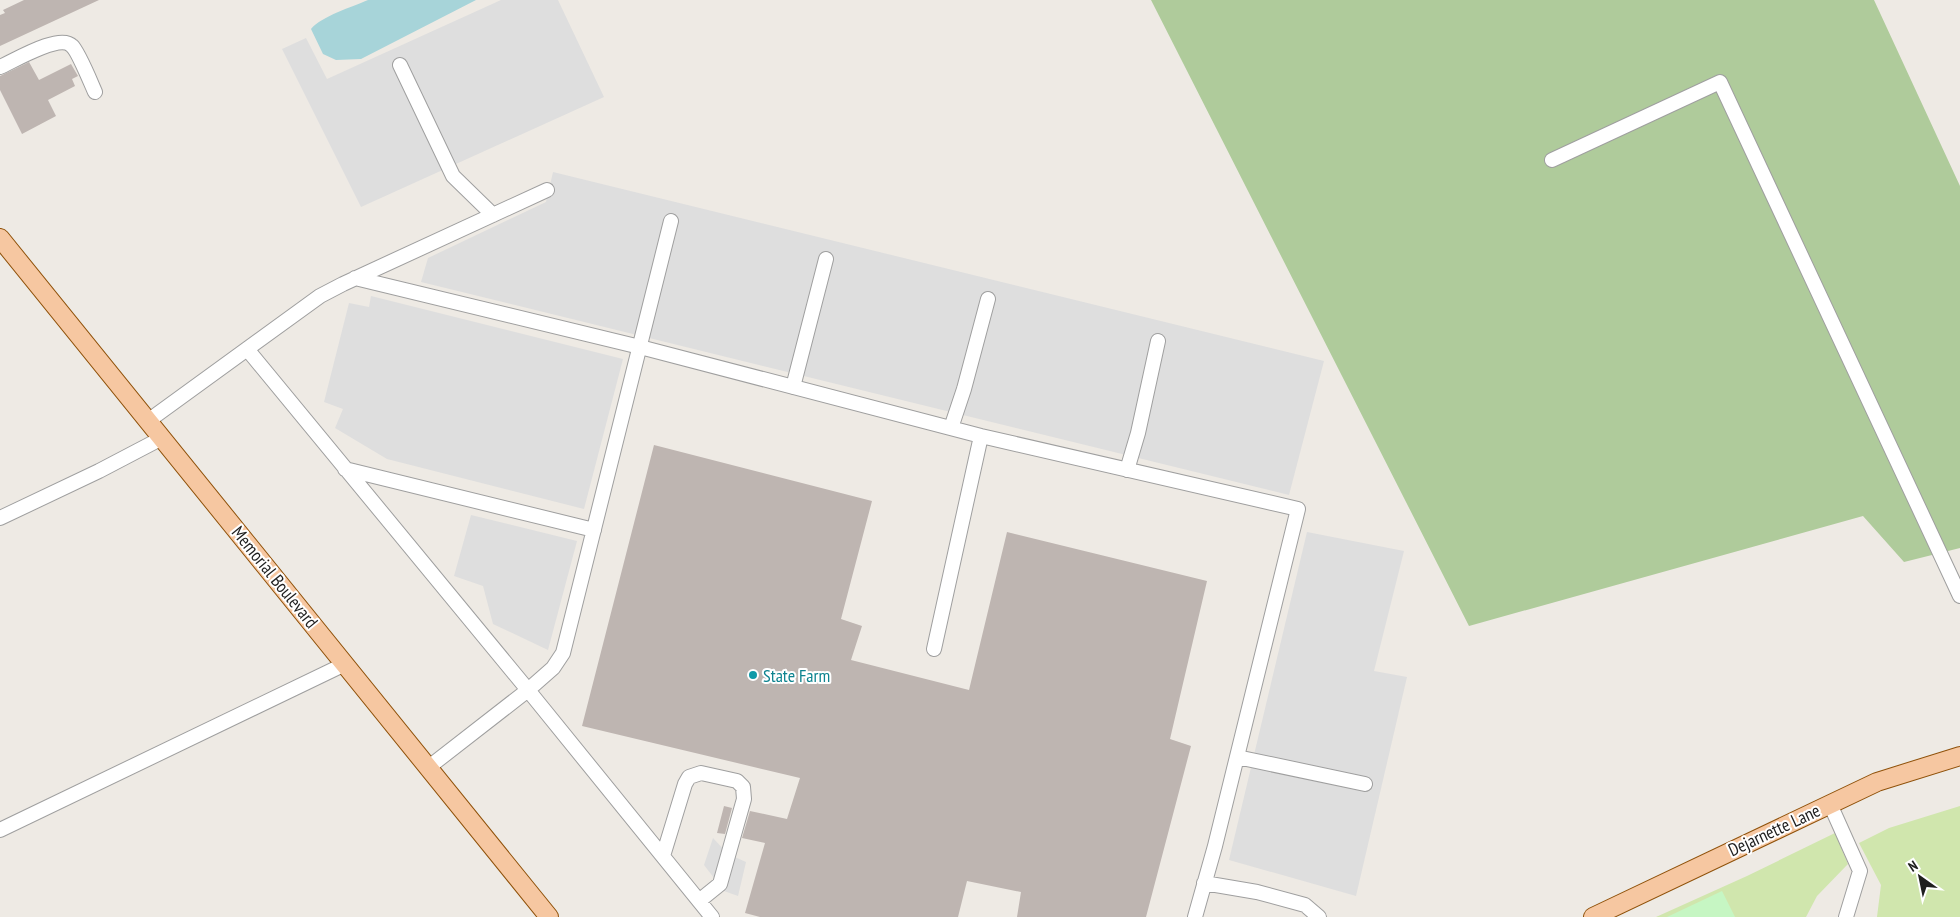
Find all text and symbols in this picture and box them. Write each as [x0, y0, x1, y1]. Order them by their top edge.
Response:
street label: Memorial Boulevard [227, 521, 323, 633]
place label: State Farm [763, 664, 830, 687]
marker: State Farm [747, 669, 759, 681]
street label: Dejarnette Lane [1724, 799, 1824, 861]
north arrow [1895, 852, 1945, 902]
text: N [1905, 856, 1921, 876]

